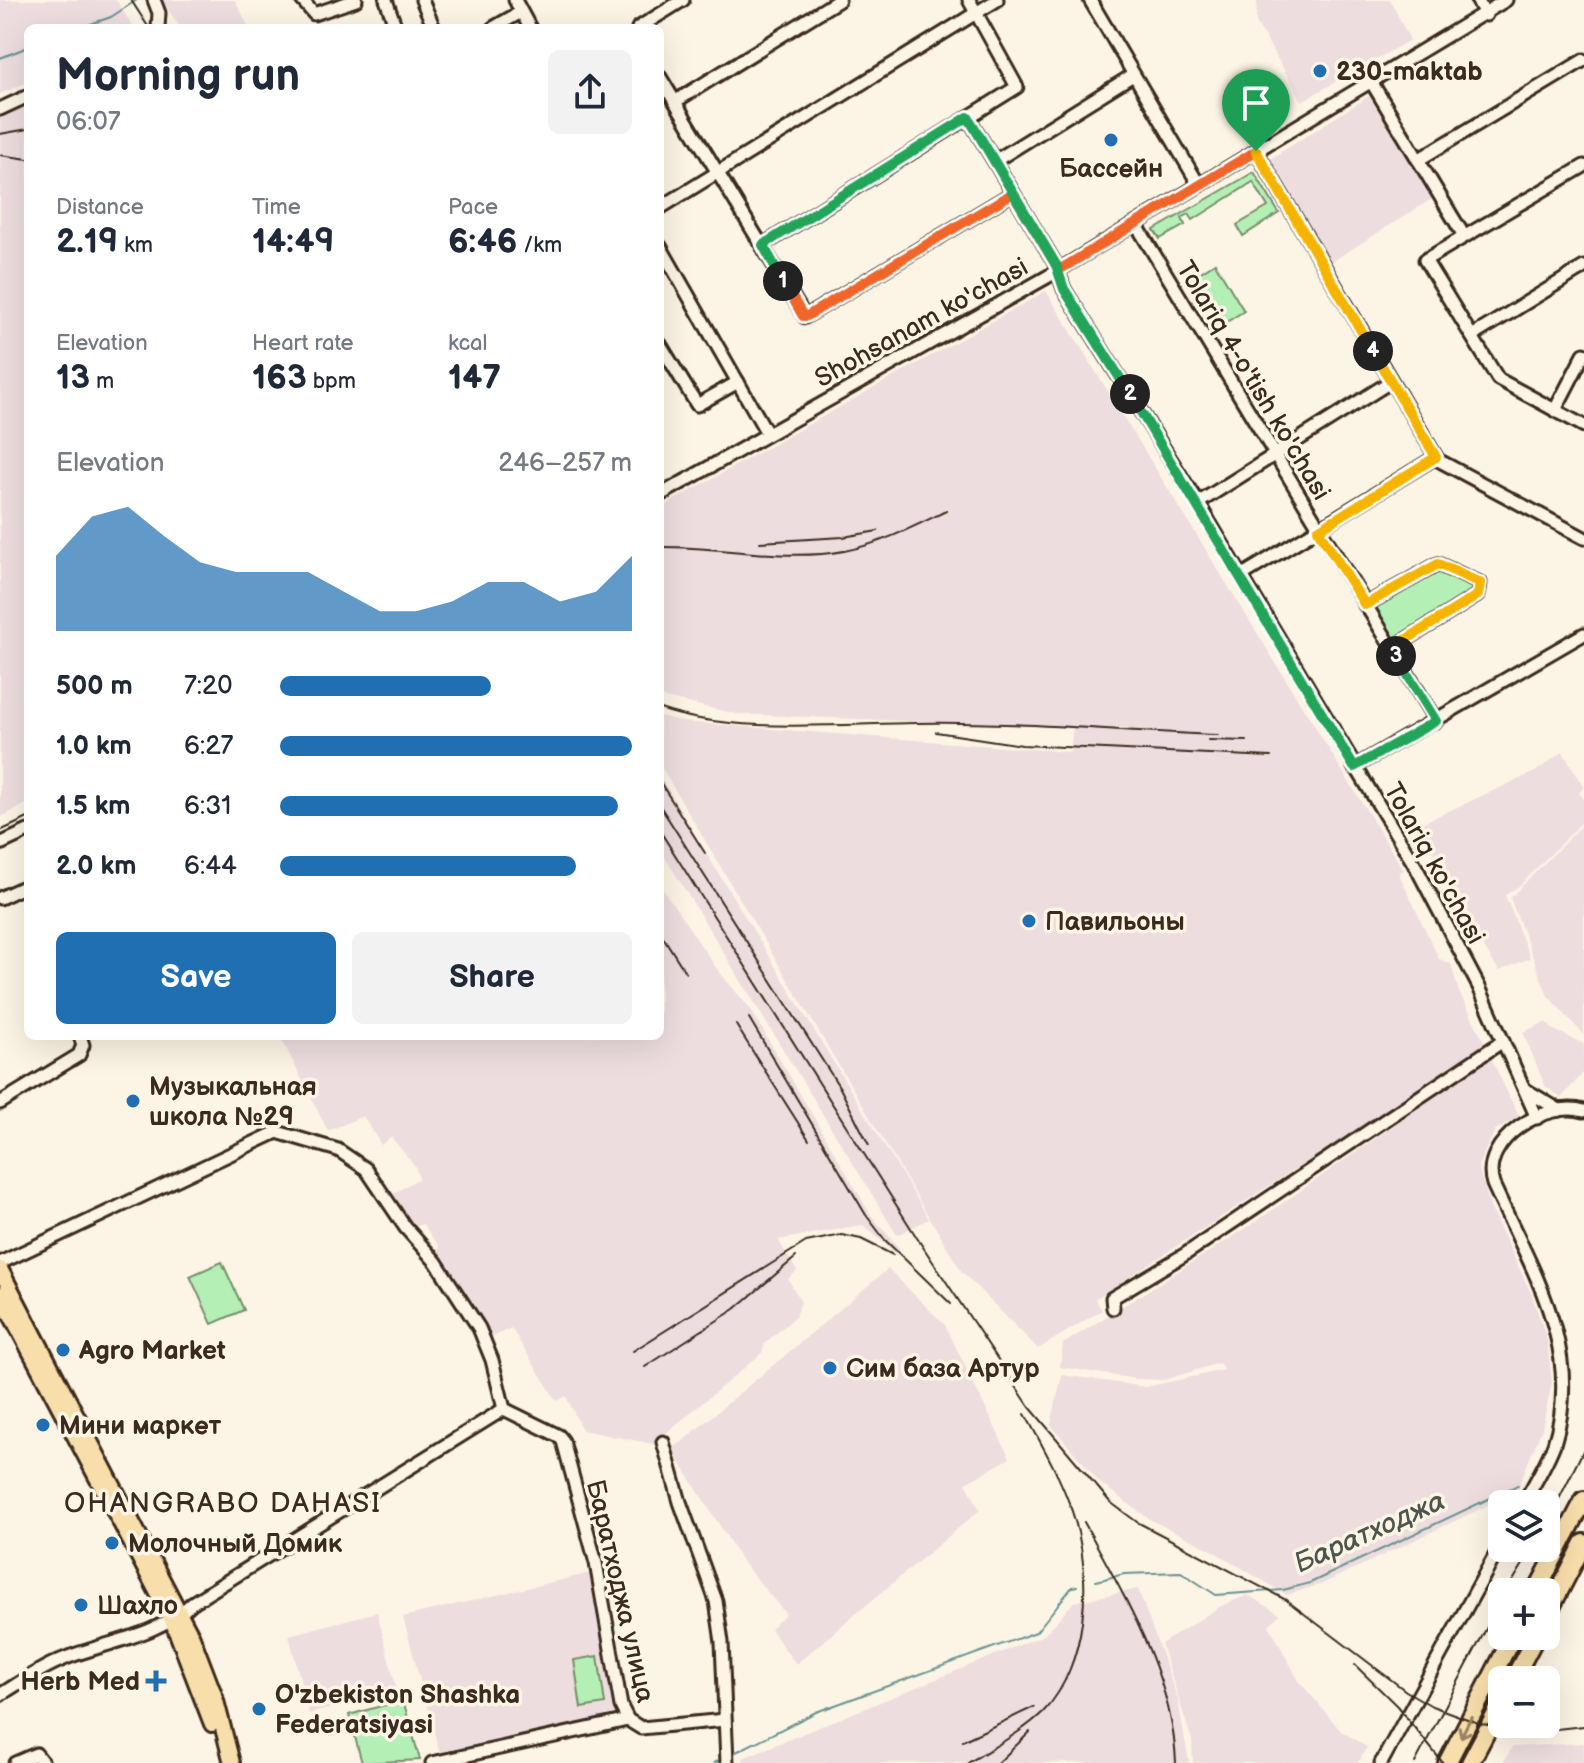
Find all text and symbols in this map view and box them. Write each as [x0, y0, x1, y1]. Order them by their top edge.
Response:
text: Morning run [56, 50, 300, 103]
button: share [548, 50, 632, 134]
place label: 230-maktab [1336, 57, 1483, 88]
marker: 230-maktab [1311, 62, 1329, 80]
pin [1222, 69, 1290, 151]
icon: arrive [1234, 81, 1278, 125]
text: 06:07 [56, 107, 120, 138]
marker: Бассейн [1102, 131, 1120, 149]
place label: Бассейн [1059, 154, 1163, 185]
text: Distance [56, 194, 144, 221]
text: Time [252, 194, 301, 221]
text: Pace [448, 194, 498, 221]
text: 2.19 [56, 221, 118, 262]
text: 14:49 [252, 221, 334, 262]
text: 6:46 [448, 221, 517, 262]
text: km [118, 232, 153, 259]
text: /km [517, 232, 562, 259]
street label: Shohsanam ko'chasi [810, 252, 1034, 395]
street label: Tolariq 4-o'tish ko'chasi [1169, 256, 1336, 506]
pin: 1 [763, 261, 803, 301]
text: 1 [778, 267, 788, 294]
text: Elevation [56, 330, 148, 357]
text: Heart rate [252, 330, 354, 357]
text: kcal [448, 330, 487, 357]
pin: 4 [1353, 331, 1393, 371]
text: 4 [1367, 337, 1379, 364]
text: 13 [56, 357, 90, 398]
text: 163 [252, 357, 307, 398]
text: 147 [448, 357, 501, 398]
text: m [90, 368, 114, 395]
text: bpm [307, 368, 356, 395]
pin: 2 [1110, 374, 1150, 414]
text: 2 [1123, 380, 1137, 407]
text: Elevation [56, 448, 164, 479]
text: 246–257 m [498, 448, 632, 479]
pin: 3 [1376, 636, 1416, 676]
text: 3 [1390, 642, 1402, 669]
text: 500 m [56, 671, 133, 702]
text: 7:20 [184, 671, 233, 702]
text: 1.0 km [56, 731, 132, 762]
text: 6:27 [184, 731, 233, 762]
street label: Tolariq ko'chasi [1377, 778, 1491, 950]
text: 1.5 km [56, 791, 131, 822]
text: 6:31 [184, 791, 231, 822]
text: 2.0 km [56, 851, 136, 882]
text: 6:44 [184, 851, 237, 882]
place label: Павильоны [1045, 907, 1185, 938]
marker: Павильоны [1020, 912, 1038, 930]
button: Save [56, 932, 336, 1024]
button: Share [352, 932, 632, 1024]
place label: Музыкальная школа №29 [149, 1072, 317, 1133]
marker: Музыкальная школа №29 [124, 1092, 142, 1110]
place label: Agro Market [78, 1336, 226, 1367]
marker: Agro Market [54, 1341, 72, 1359]
place label: Сим база Артур [846, 1354, 1040, 1385]
marker: Сим база Артур [821, 1359, 839, 1377]
place label: Мини маркет [59, 1411, 222, 1442]
marker: Мини маркет [34, 1416, 52, 1434]
street label: Баратходжа улица [579, 1477, 660, 1706]
water label: Баратходжа [1289, 1484, 1450, 1580]
district label: OHANGRABO DAHASI [64, 1487, 382, 1520]
map controls [1488, 1490, 1560, 1738]
button: layers [1488, 1490, 1560, 1562]
place label: Молочный Домик [128, 1529, 343, 1560]
marker: Молочный Домик [103, 1534, 121, 1552]
button: + [1488, 1578, 1560, 1650]
place label: Шахло [97, 1591, 178, 1622]
marker: Шахло [72, 1596, 90, 1614]
button: − [1488, 1666, 1560, 1738]
place label: Herb Med [21, 1667, 140, 1698]
marker: Herb Med [147, 1672, 165, 1690]
place label: O'zbekiston Shashka Federatsiyasi [275, 1680, 520, 1741]
marker: O'zbekiston Shashka Federatsiyasi [250, 1700, 268, 1718]
one-way arrow [1457, 1714, 1473, 1738]

